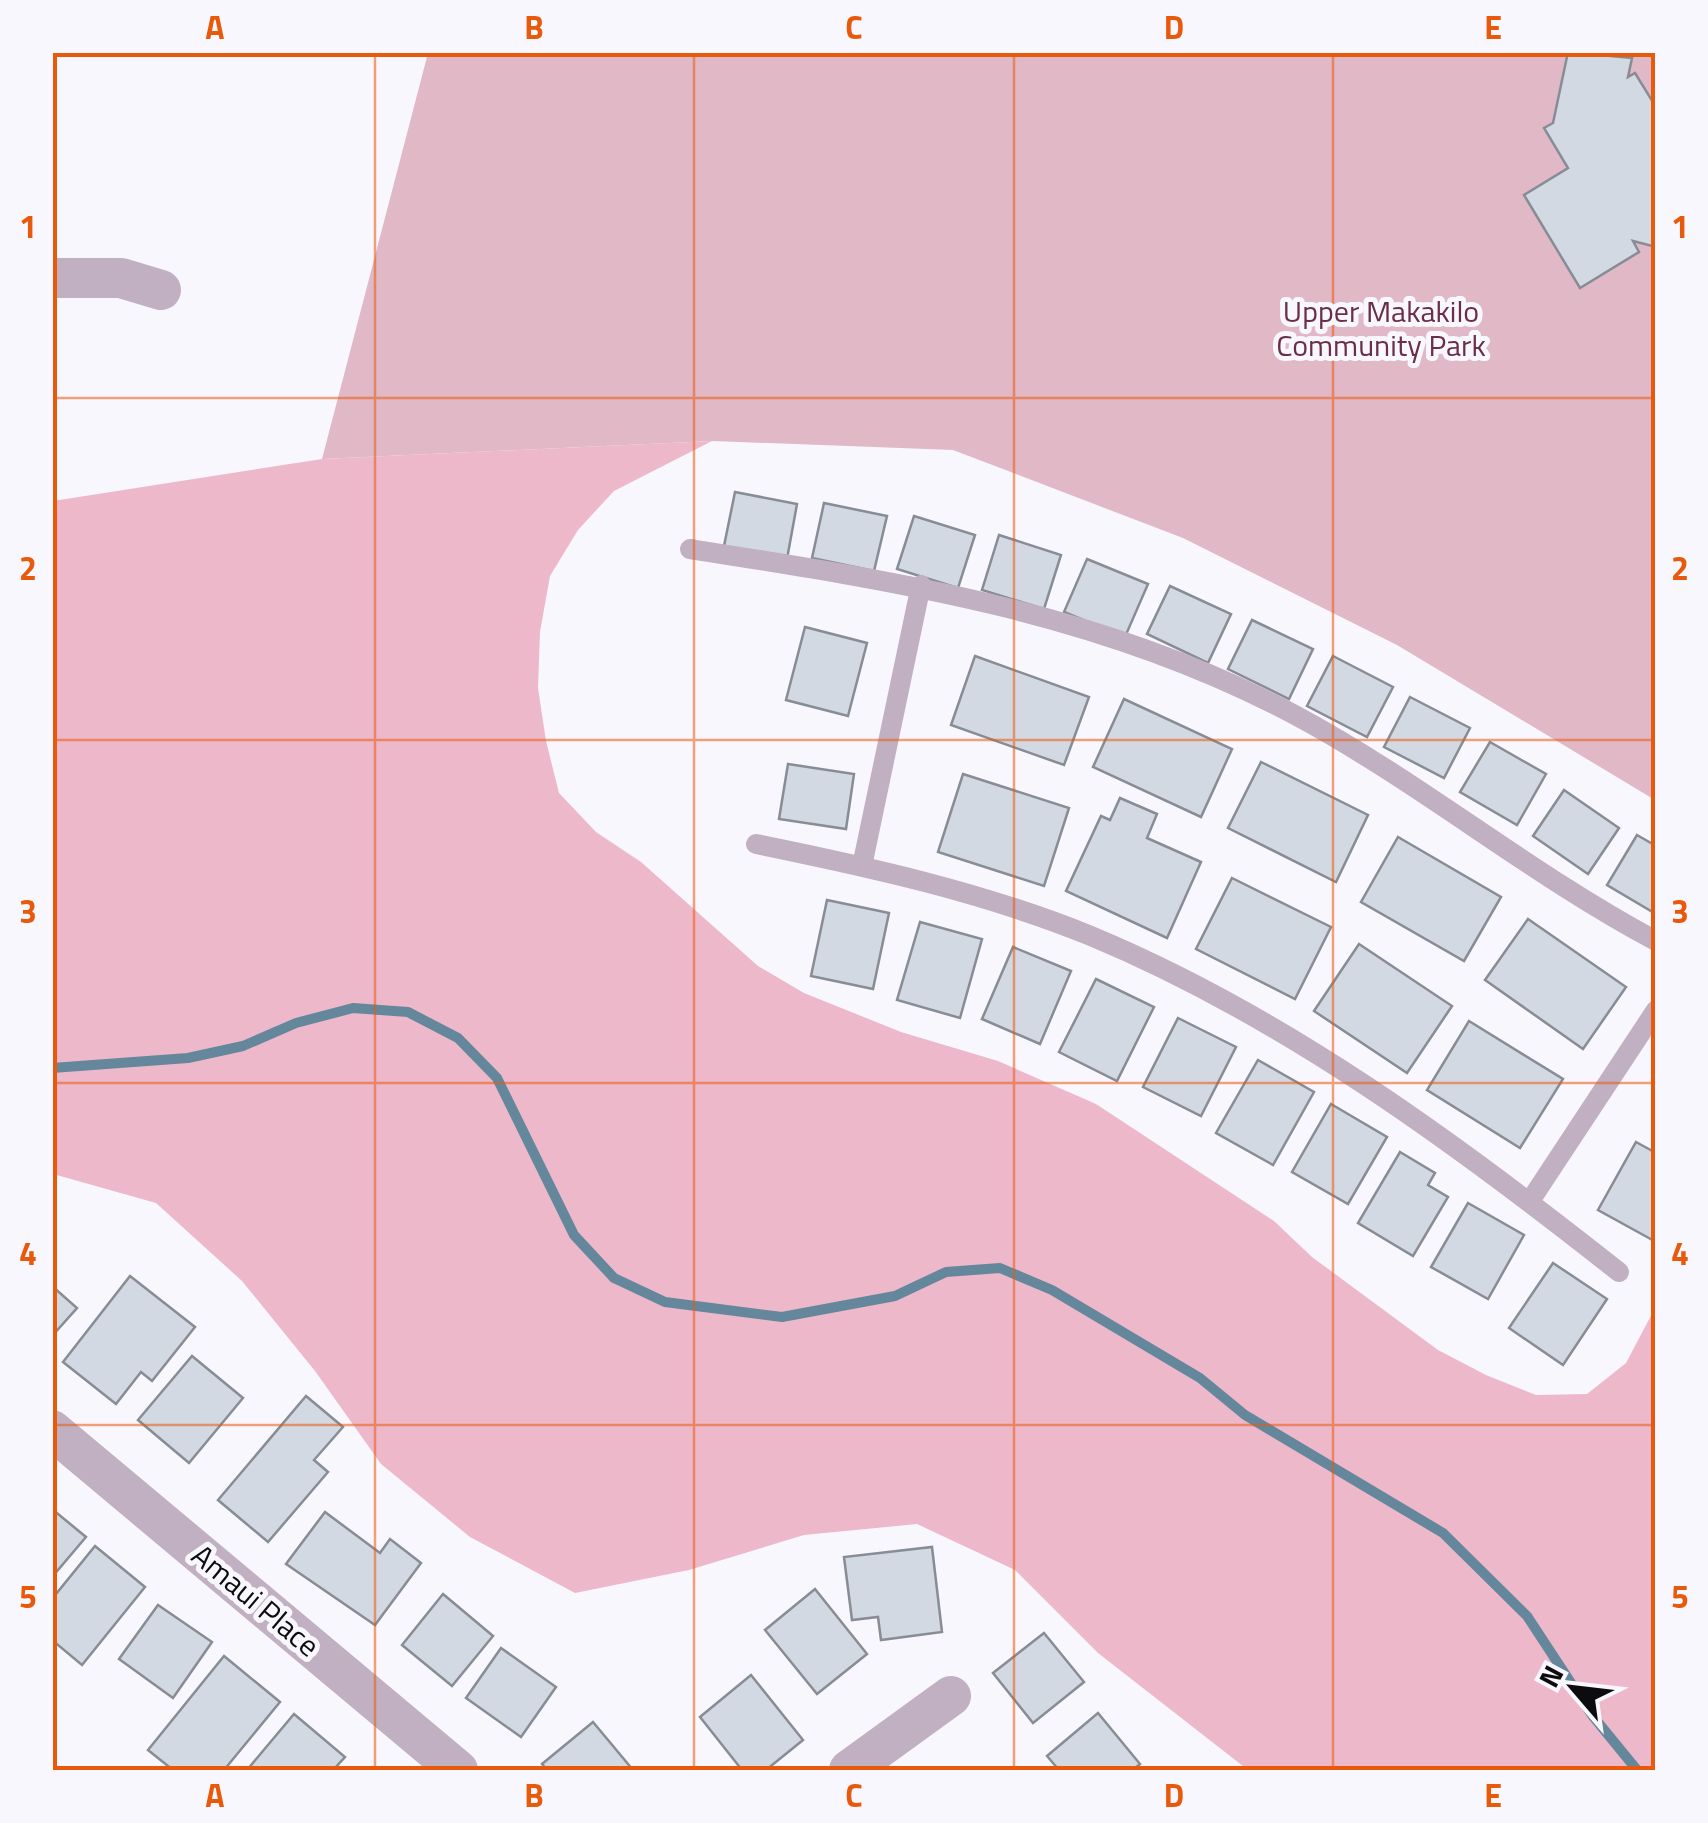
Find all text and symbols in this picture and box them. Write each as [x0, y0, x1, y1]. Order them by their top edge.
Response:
text: A [205, 3, 225, 51]
text: B [524, 3, 544, 51]
text: C [845, 3, 863, 51]
text: D [1164, 3, 1184, 51]
text: E [1484, 3, 1502, 51]
text: 1 [19, 202, 37, 250]
text: 1 [1671, 202, 1689, 250]
park label: Upper Makakilo Community Park [1276, 288, 1486, 368]
text: 2 [19, 544, 37, 592]
text: 2 [1671, 544, 1689, 592]
text: 3 [19, 887, 37, 935]
text: 3 [1671, 887, 1689, 935]
text: 4 [19, 1229, 37, 1277]
text: 4 [1671, 1229, 1689, 1277]
street label: Amaui Place [182, 1533, 330, 1667]
text: 5 [19, 1572, 37, 1620]
text: 5 [1671, 1572, 1689, 1620]
north arrow [1523, 1638, 1623, 1738]
text: N [1527, 1657, 1574, 1695]
text: A [205, 1771, 225, 1819]
text: B [524, 1771, 544, 1819]
text: C [845, 1771, 863, 1819]
text: D [1164, 1771, 1184, 1819]
text: E [1484, 1771, 1502, 1819]

